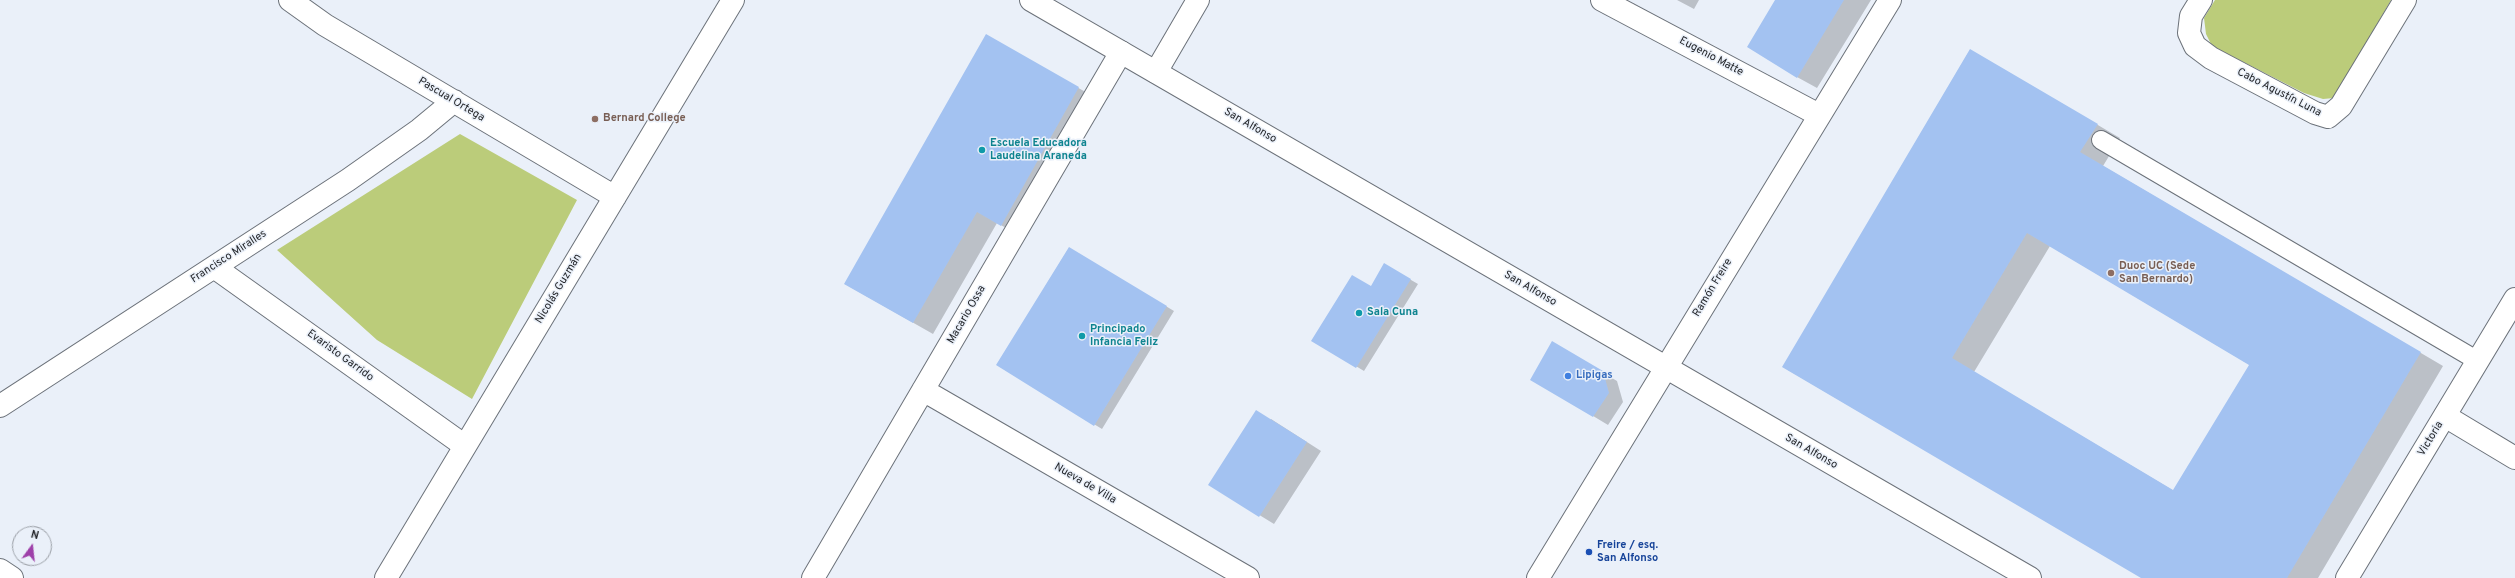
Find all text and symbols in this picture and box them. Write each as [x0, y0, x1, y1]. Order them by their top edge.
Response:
street label: Eugenio Matte [1677, 35, 1745, 79]
street label: Cabo Agustín Luna [2235, 66, 2323, 120]
street label: Pascual Ortega [415, 75, 487, 125]
street label: San Alfonso [1221, 106, 1279, 146]
place label: Bernard College [603, 112, 686, 126]
marker: Bernard College [590, 114, 600, 124]
place label: Escuela Educadora Laudelina Araneda [990, 137, 1087, 163]
marker: Escuela Educadora Laudelina Araneda [977, 145, 987, 155]
street label: Francisco Miralles [189, 228, 269, 286]
street label: Nicolás Guzmán [533, 252, 585, 326]
street label: Ramón Freire [1690, 257, 1736, 319]
place label: Duoc UC (Sede San Bernardo) [2119, 260, 2195, 286]
marker: Duoc UC (Sede San Bernardo) [2106, 268, 2116, 278]
street label: San Alfonso [1501, 269, 1559, 309]
street label: Macario Ossa [945, 283, 989, 347]
place label: Sala Cuna [1367, 306, 1418, 320]
marker: Sala Cuna [1354, 308, 1364, 318]
place label: Principado Infancia Feliz [1090, 323, 1158, 349]
street label: Evaristo Garrido [304, 327, 376, 385]
marker: Principado Infancia Feliz [1077, 331, 1087, 341]
place label: Lipigas [1576, 369, 1613, 383]
marker: Lipigas [1563, 371, 1573, 381]
street label: Victoria [2415, 419, 2447, 459]
street label: San Alfonso [1782, 432, 1840, 472]
street label: Nueva de Villa [1052, 461, 1118, 507]
north arrow [12, 526, 52, 566]
text: N [29, 528, 40, 543]
place label: Freire / esq. San Alfonso [1597, 539, 1658, 565]
marker: Freire / esq. San Alfonso [1584, 547, 1594, 557]

